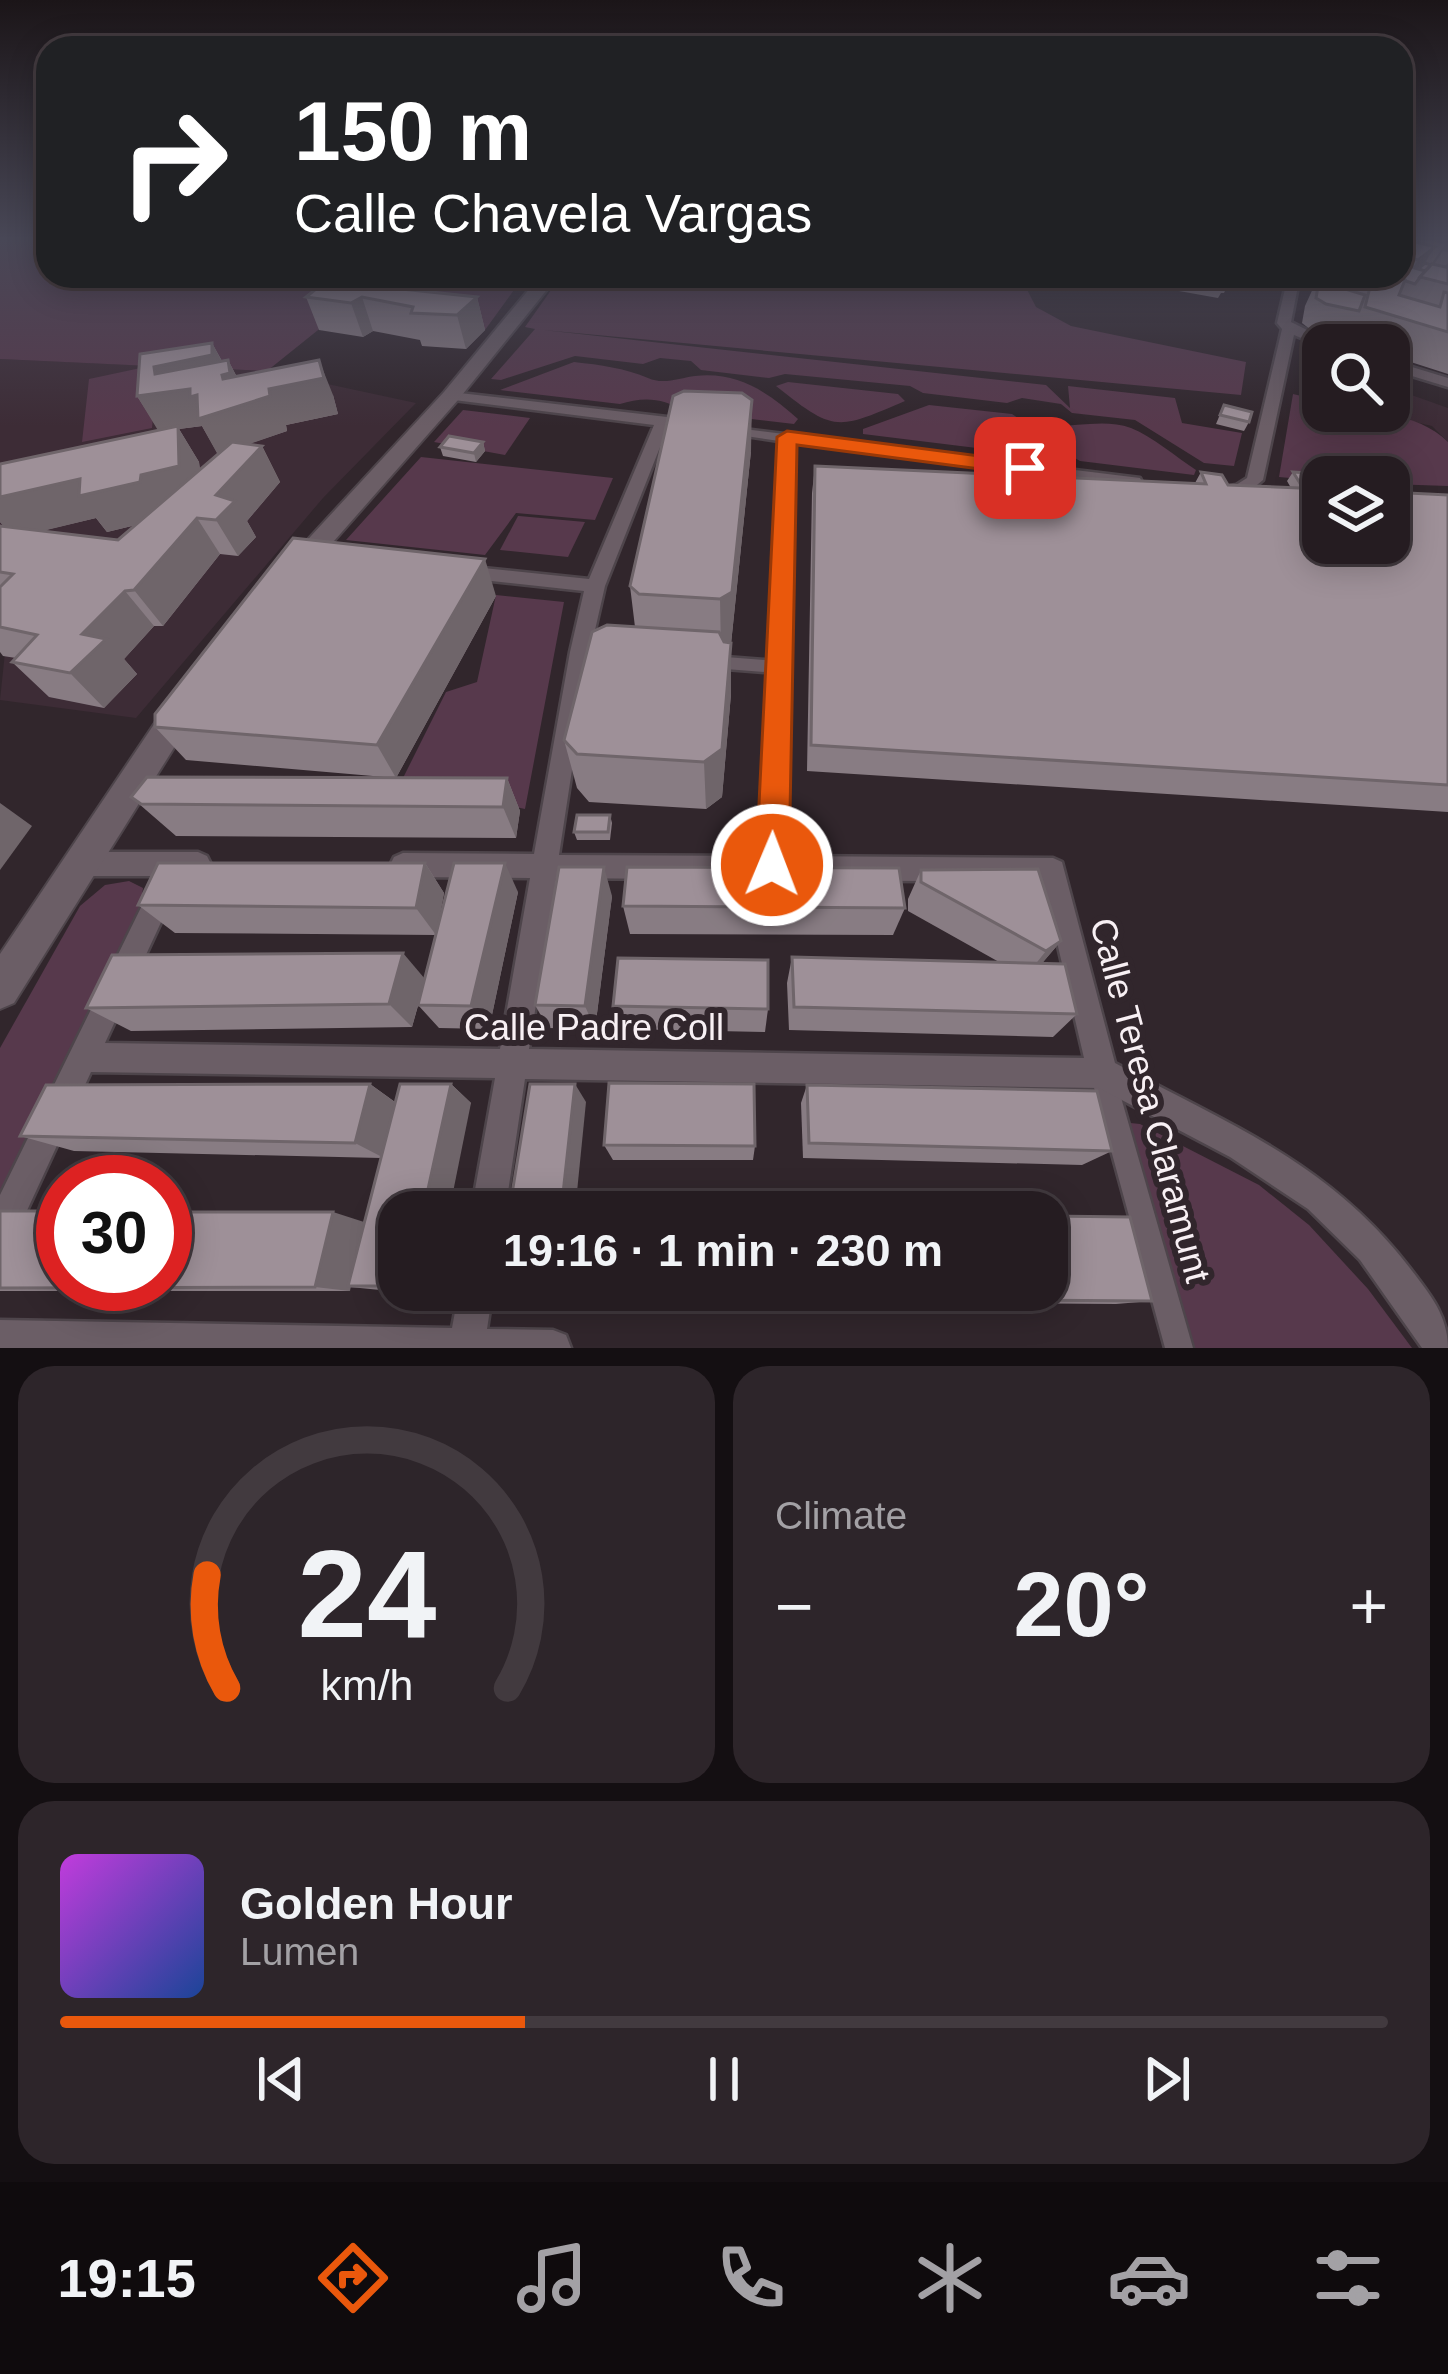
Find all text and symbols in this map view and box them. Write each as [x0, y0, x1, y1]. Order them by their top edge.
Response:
icon: right [96, 84, 252, 240]
text: 150 m [294, 84, 532, 178]
text: Calle Chavela Vargas [294, 183, 812, 243]
map controls [1302, 324, 1410, 564]
button: search [1302, 324, 1410, 432]
pin [974, 417, 1076, 519]
icon: arrive [992, 435, 1058, 501]
button: layers [1302, 456, 1410, 564]
position arrow [709, 802, 835, 928]
street label: Calle Teresa Claramunt [1082, 913, 1219, 1287]
street label: Calle Padre Coll [464, 1007, 724, 1048]
speed limit sign: 30 [36, 1155, 192, 1311]
text: 19:16 · 1 min · 230 m [503, 1225, 943, 1276]
text: Climate [775, 1494, 907, 1537]
text: 24 [297, 1524, 436, 1663]
text: 20° [1013, 1555, 1150, 1655]
text: − [775, 1569, 814, 1643]
text: + [1349, 1569, 1388, 1643]
text: km/h [320, 1660, 413, 1708]
text: Golden Hour [240, 1878, 512, 1929]
text: Lumen [240, 1930, 359, 1973]
icon: previous [248, 2046, 314, 2112]
icon: pause [691, 2046, 757, 2112]
icon: next [1134, 2046, 1200, 2112]
icon: directions [311, 2236, 395, 2320]
icon: music [510, 2236, 594, 2320]
icon: phone [709, 2236, 793, 2320]
icon: climate [908, 2236, 992, 2320]
icon: car [1107, 2236, 1191, 2320]
icon: filters [1306, 2236, 1390, 2320]
text: 19:15 [58, 2248, 196, 2308]

